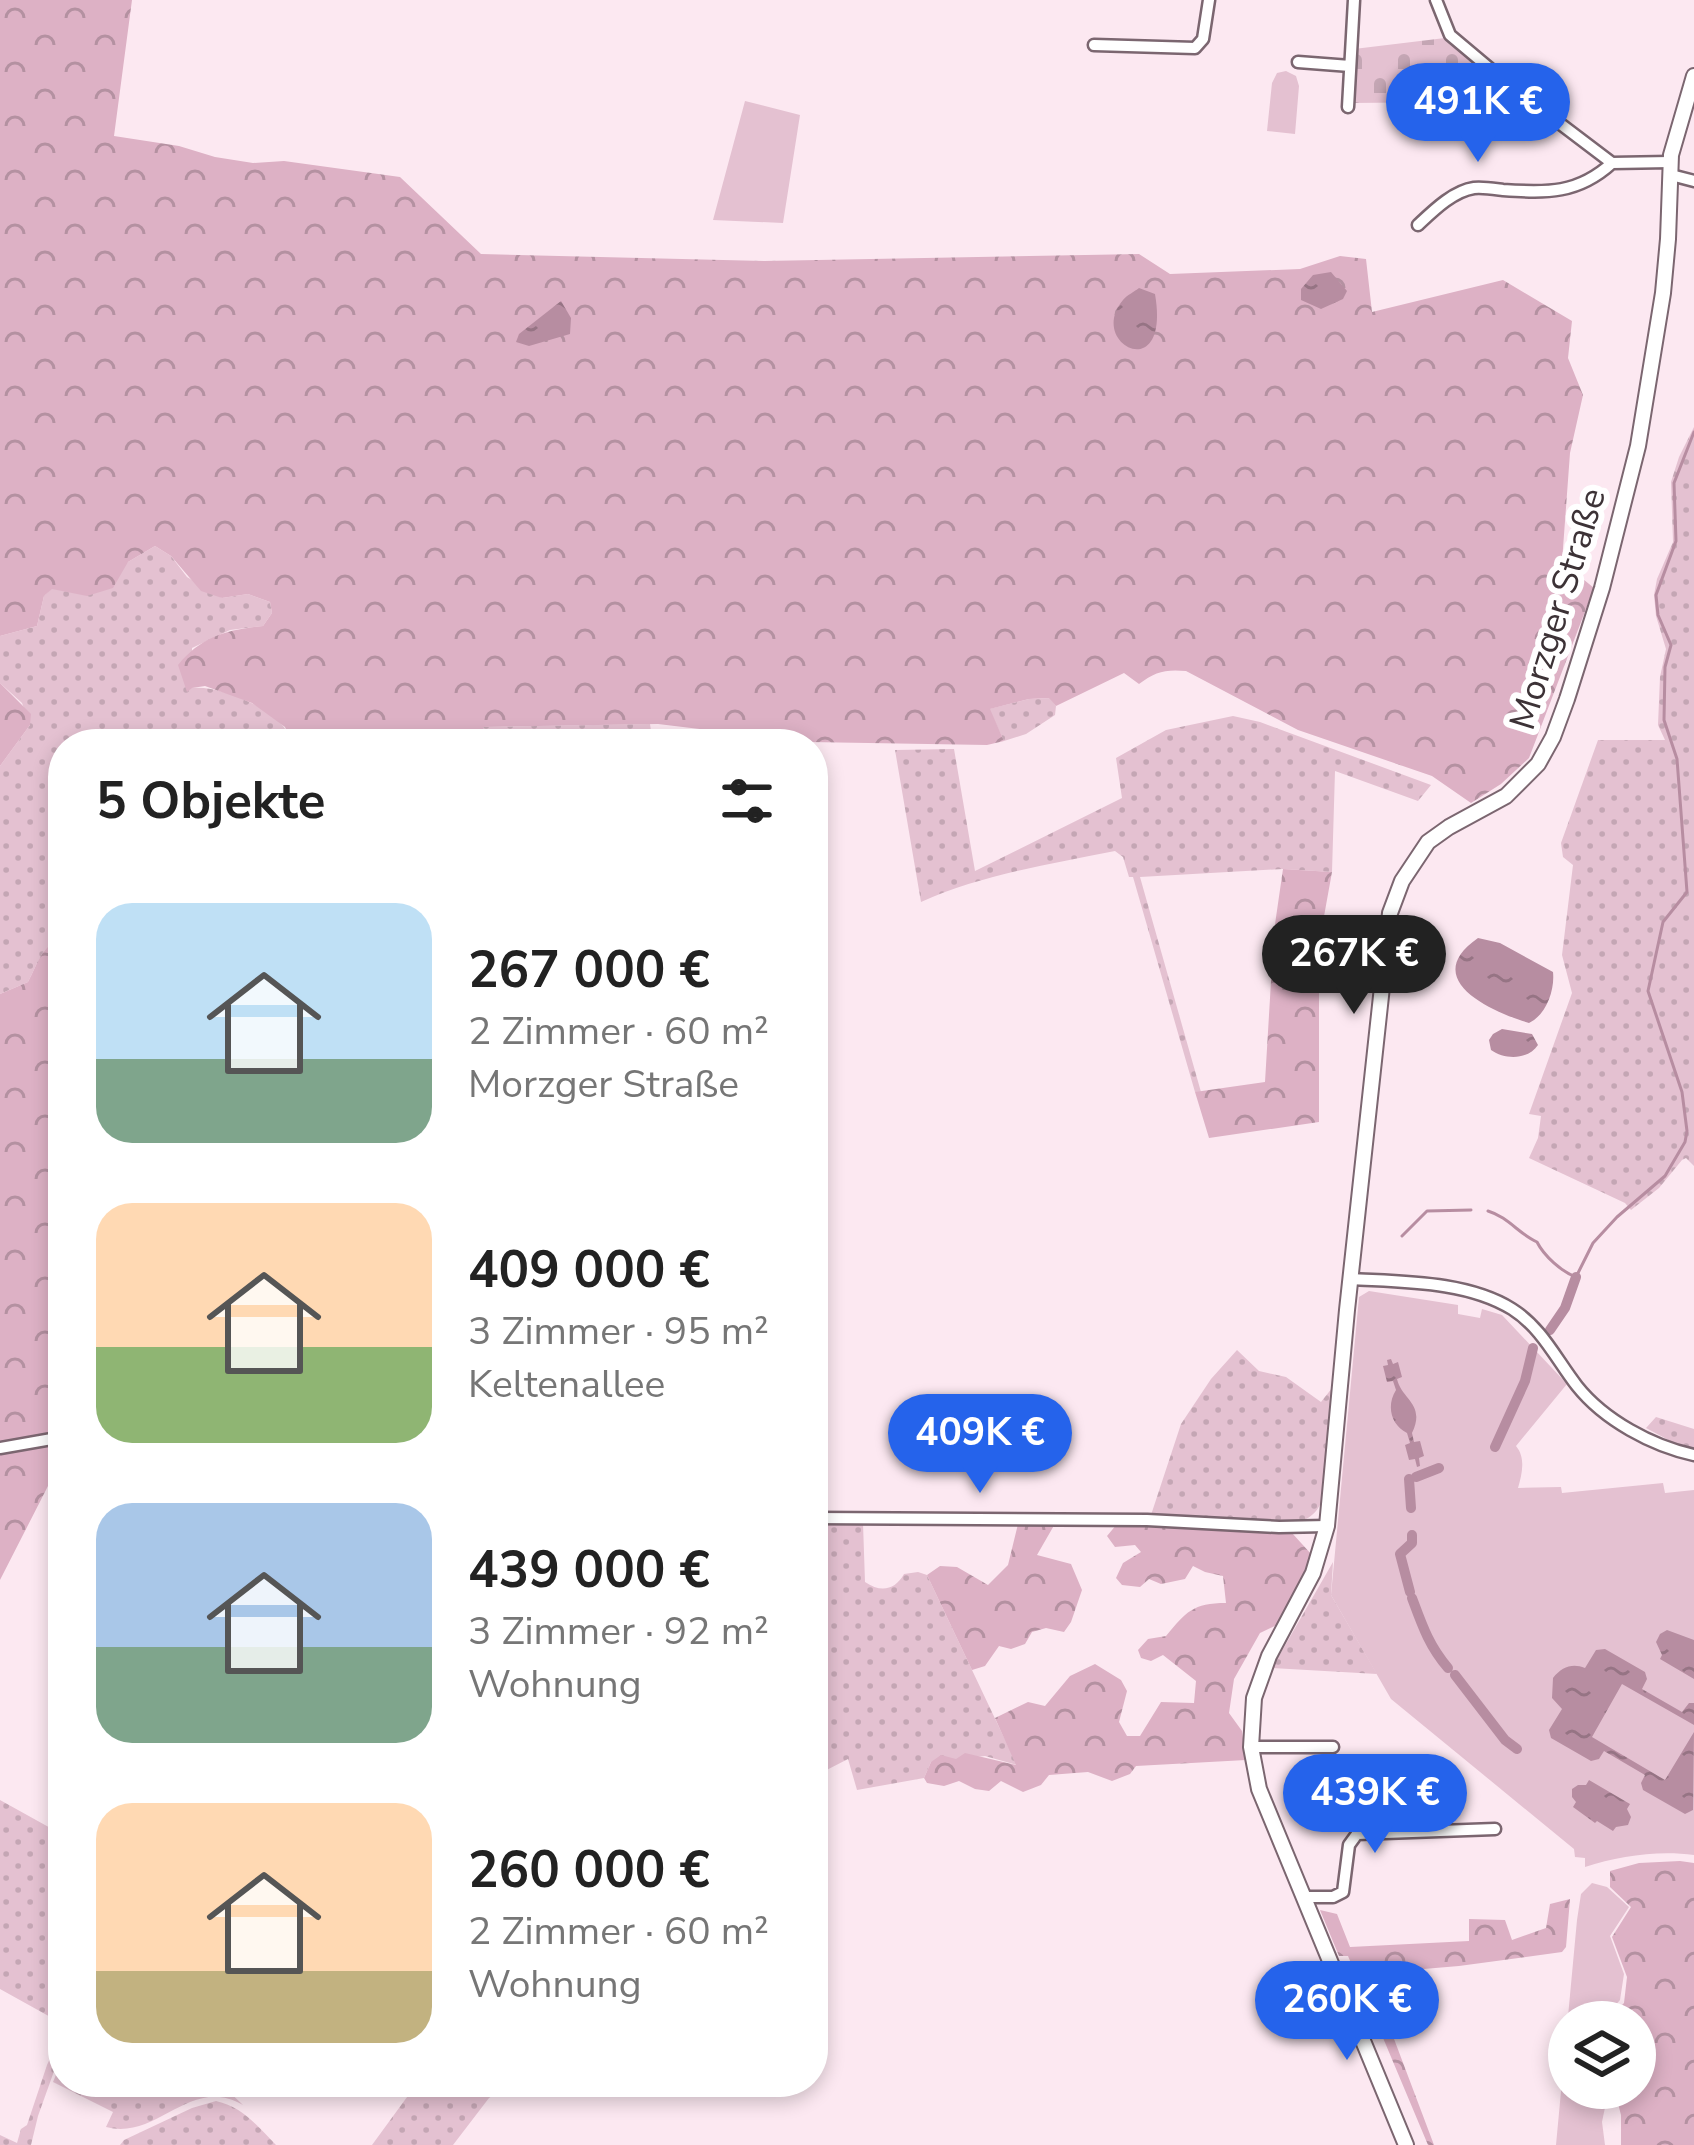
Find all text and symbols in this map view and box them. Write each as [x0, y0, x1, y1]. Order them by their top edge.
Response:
pin: 491K € [1380, 63, 1576, 165]
text: 491K € [1413, 75, 1543, 128]
street label: Morzger Straße [1498, 482, 1618, 736]
text: 5 Objekte [96, 766, 325, 836]
icon: filters [714, 768, 780, 834]
pin: 267K € [1256, 915, 1452, 1017]
text: 267K € [1289, 927, 1419, 980]
text: 267 000 € [468, 935, 710, 1005]
icon: home [192, 951, 336, 1095]
text: 2 Zimmer · 60 m² [468, 1005, 769, 1058]
text: Morzger Straße [468, 1058, 739, 1111]
text: 409 000 € [468, 1235, 710, 1305]
icon: home [192, 1251, 336, 1395]
text: 3 Zimmer · 95 m² [468, 1305, 769, 1358]
text: Keltenallee [468, 1358, 665, 1411]
pin: 409K € [882, 1394, 1078, 1496]
text: 409K € [915, 1406, 1045, 1459]
text: 439 000 € [468, 1535, 710, 1605]
icon: home [192, 1551, 336, 1695]
text: 3 Zimmer · 92 m² [468, 1605, 769, 1658]
text: Wohnung [468, 1658, 642, 1711]
pin: 439K € [1277, 1754, 1473, 1856]
text: 439K € [1310, 1766, 1440, 1819]
text: 260 000 € [468, 1835, 710, 1905]
icon: home [192, 1851, 336, 1995]
text: 2 Zimmer · 60 m² [468, 1905, 769, 1958]
text: Wohnung [468, 1958, 642, 2011]
pin: 260K € [1249, 1961, 1445, 2063]
text: 260K € [1282, 1973, 1412, 2026]
map controls [1548, 2001, 1656, 2109]
button: layers [1548, 2001, 1656, 2109]

